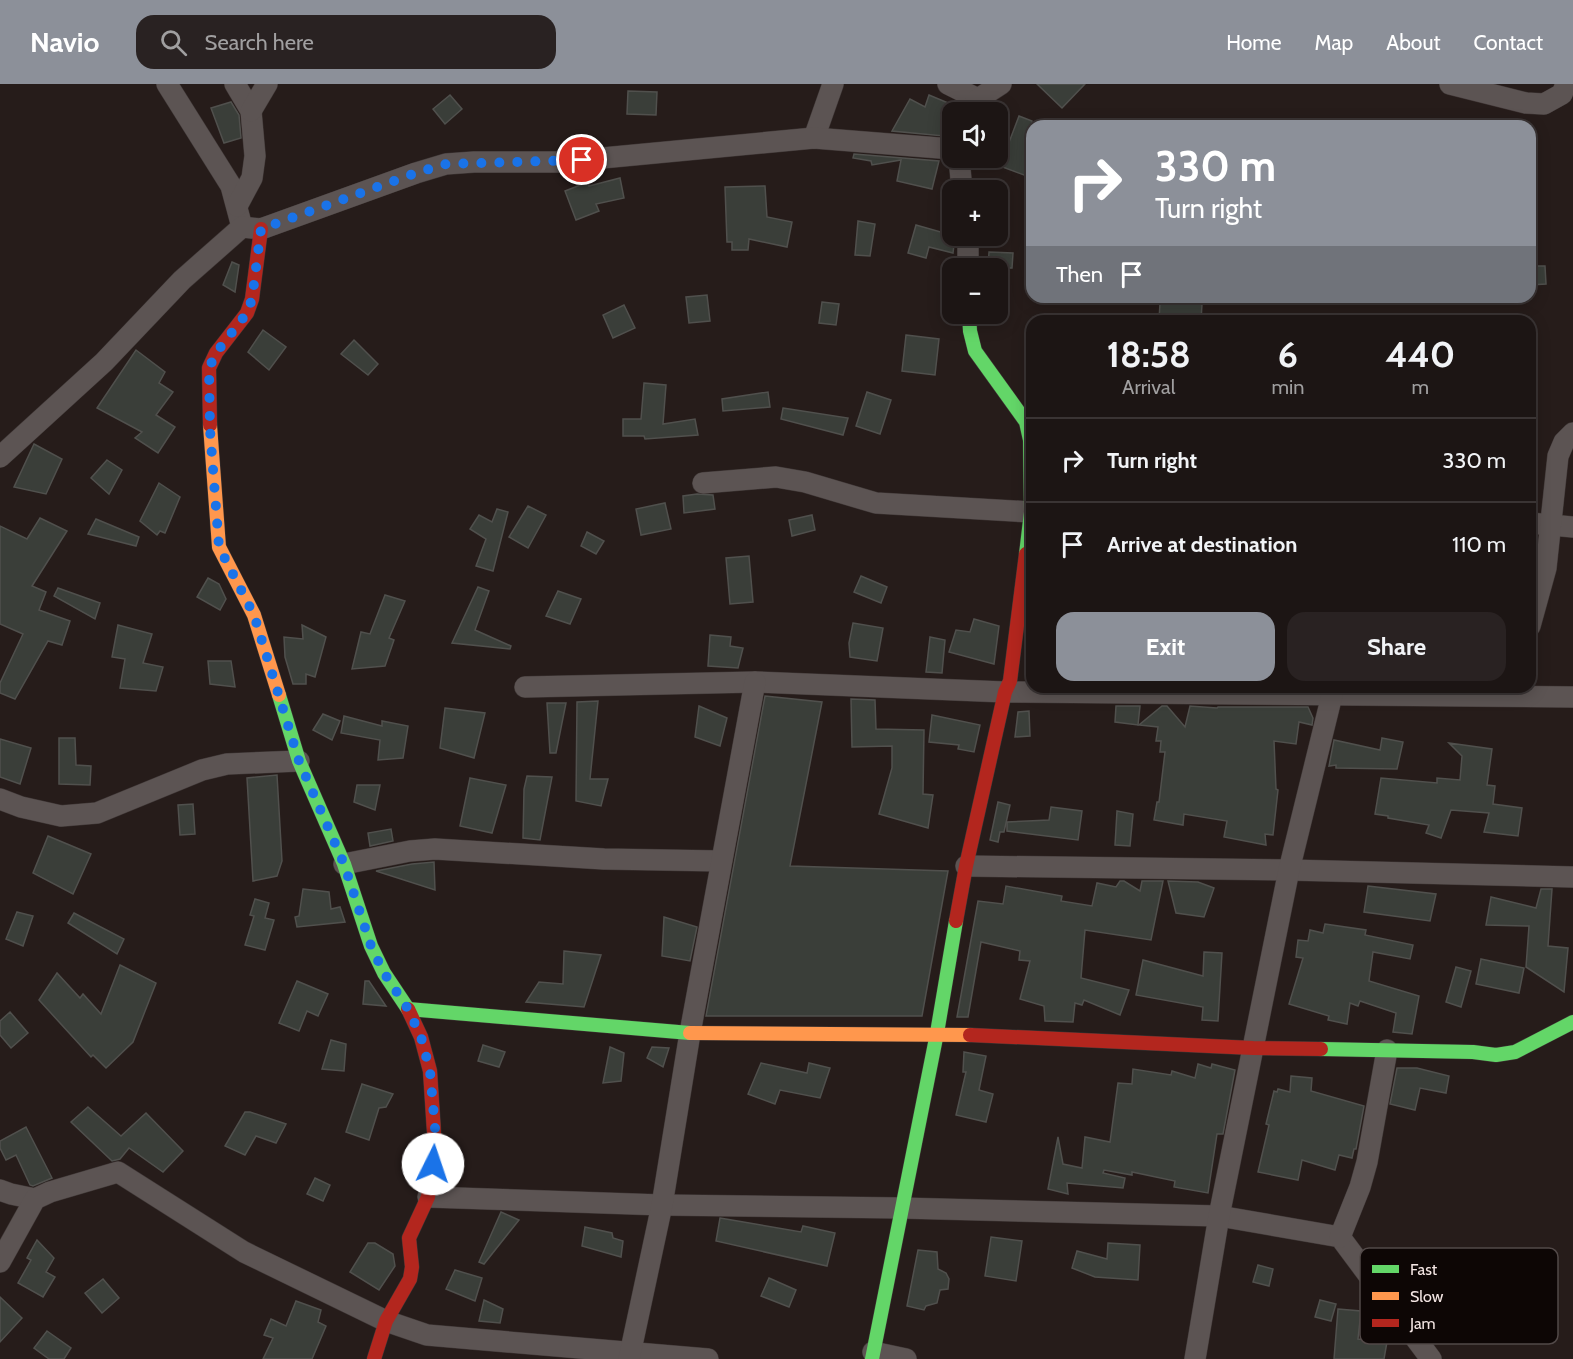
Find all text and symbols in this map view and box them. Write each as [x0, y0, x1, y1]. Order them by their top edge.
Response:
search box [136, 15, 556, 69]
text: Navio [30, 25, 100, 59]
icon: search [157, 26, 190, 59]
text: Search here [205, 29, 314, 56]
text: Home [1226, 30, 1282, 55]
text: Map [1315, 30, 1353, 55]
text: About [1386, 30, 1440, 55]
text: Contact [1473, 30, 1543, 55]
map controls [942, 102, 1008, 324]
button: sound [942, 102, 1008, 168]
pin [556, 134, 607, 185]
text: 330 m [1155, 140, 1276, 192]
icon: arrive [565, 143, 598, 176]
icon: right [1056, 144, 1134, 222]
button: + [942, 180, 1008, 246]
text: Turn right [1155, 192, 1262, 225]
button: − [942, 258, 1008, 324]
icon: arrive [1115, 258, 1148, 291]
text: Then [1056, 261, 1103, 288]
text: 18:58 [1107, 332, 1191, 376]
text: 6 [1278, 332, 1298, 376]
text: 440 [1385, 332, 1455, 376]
text: Arrival [1122, 375, 1175, 399]
text: min [1271, 375, 1304, 399]
text: m [1411, 375, 1429, 399]
icon: right [1056, 444, 1089, 477]
text: Turn right [1107, 447, 1197, 474]
text: 330 m [1443, 447, 1506, 474]
icon: arrive [1056, 528, 1089, 561]
text: Arrive at destination [1107, 531, 1297, 558]
text: 110 m [1452, 531, 1506, 558]
button: Exit [1056, 612, 1275, 681]
button: Share [1287, 612, 1506, 681]
position arrow [401, 1132, 465, 1196]
legend [1360, 1248, 1558, 1344]
text: Fast [1410, 1260, 1438, 1279]
text: Slow [1410, 1287, 1444, 1306]
text: Jam [1409, 1314, 1436, 1333]

